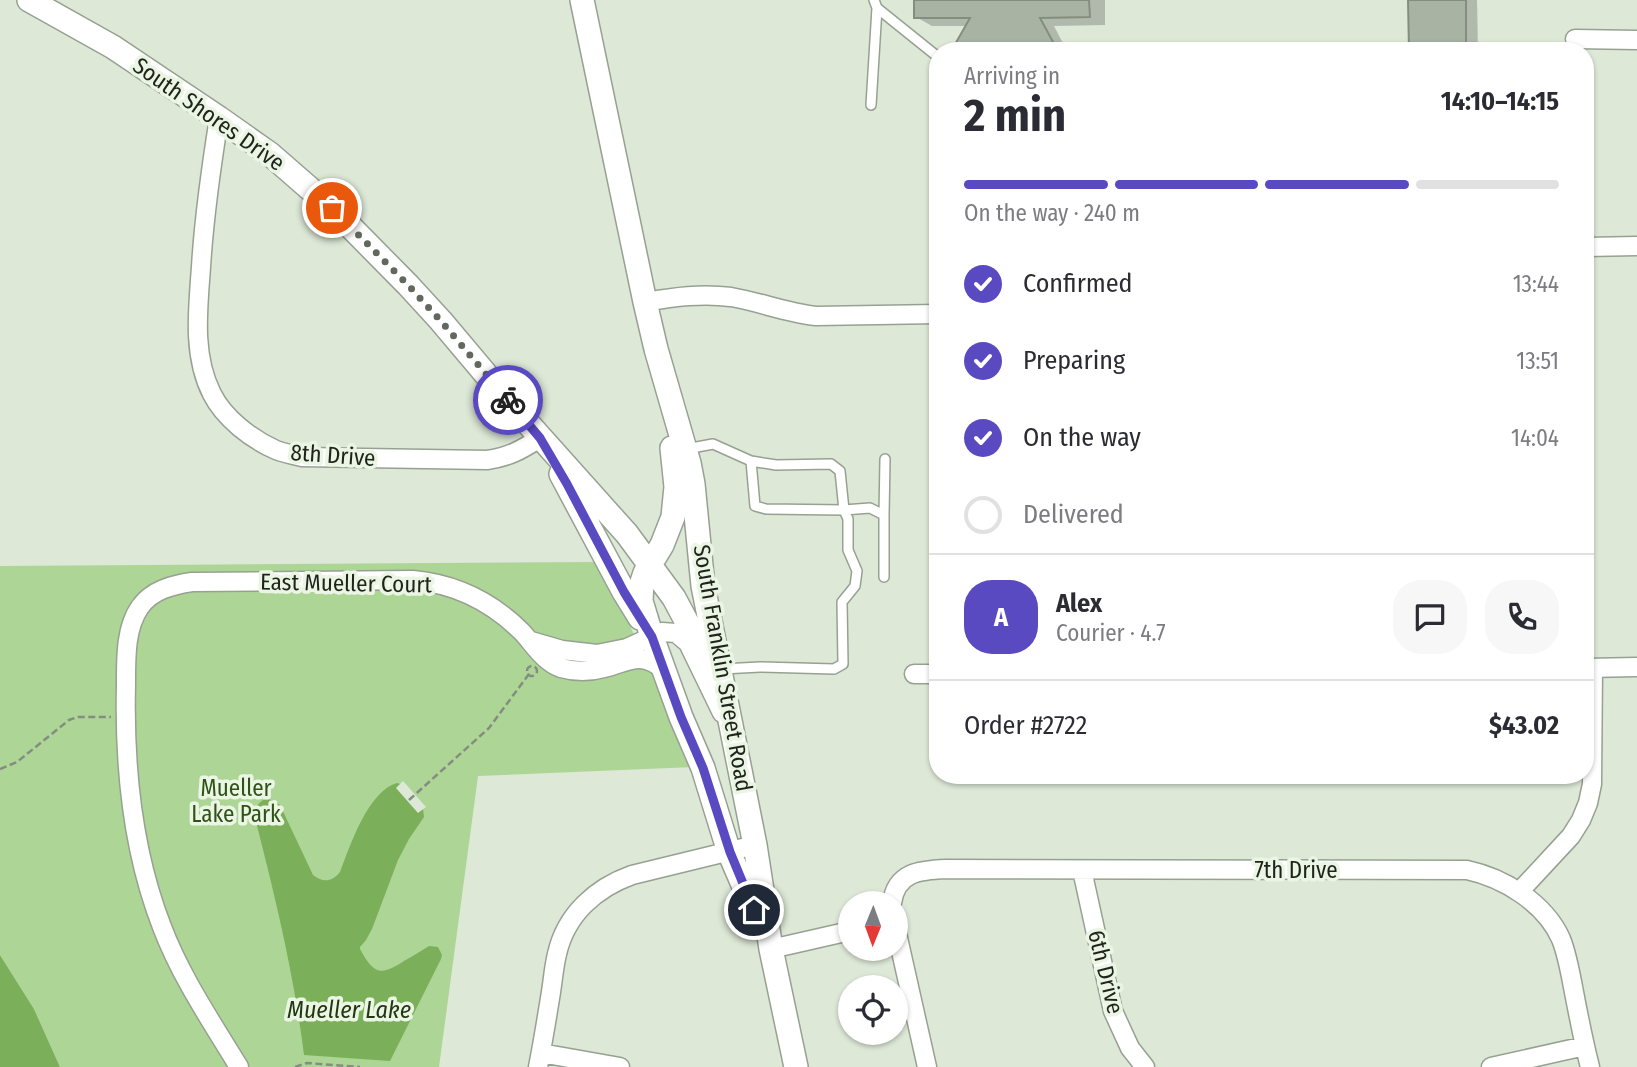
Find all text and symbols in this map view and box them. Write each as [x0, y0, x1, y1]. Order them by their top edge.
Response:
street label: South Shores Drive [128, 51, 290, 177]
text: Arriving in [964, 62, 1060, 90]
text: 14:10–14:15 [1441, 86, 1559, 117]
text: 2 min [964, 88, 1066, 143]
pin [302, 178, 362, 238]
icon: bag [313, 189, 351, 227]
text: On the way · 240 m [964, 199, 1140, 227]
icon: check [964, 265, 1002, 303]
text: Confirmed [1023, 268, 1133, 299]
text: 13:44 [1513, 270, 1559, 298]
icon: check [964, 342, 1002, 380]
text: Preparing [1023, 345, 1125, 376]
text: 13:51 [1516, 347, 1559, 375]
courier [473, 365, 543, 435]
icon: bike [489, 381, 527, 419]
icon: check [964, 419, 1002, 457]
text: On the way [1023, 422, 1141, 453]
text: 14:04 [1511, 424, 1559, 452]
street label: 8th Drive [290, 438, 376, 472]
text: Delivered [1023, 499, 1124, 530]
street label: South Franklin Street Road [687, 542, 759, 794]
street label: East Mueller Court [260, 568, 433, 599]
button: chat [1393, 580, 1467, 654]
button: phone [1485, 580, 1559, 654]
text: Alex [1056, 588, 1102, 619]
text: A [994, 602, 1008, 633]
text: Courier · 4.7 [1056, 619, 1166, 647]
text: Order #2722 [964, 710, 1087, 741]
text: $43.02 [1489, 710, 1559, 741]
park label: Mueller Lake Park [191, 774, 281, 828]
street label: 7th Drive [1254, 856, 1338, 884]
pin [724, 880, 784, 940]
icon: home [735, 891, 773, 929]
north arrow [838, 891, 908, 961]
map controls [838, 891, 908, 1045]
street label: 6th Drive [1082, 927, 1130, 1017]
button: locate [838, 975, 908, 1045]
water label: Mueller Lake [287, 996, 411, 1024]

